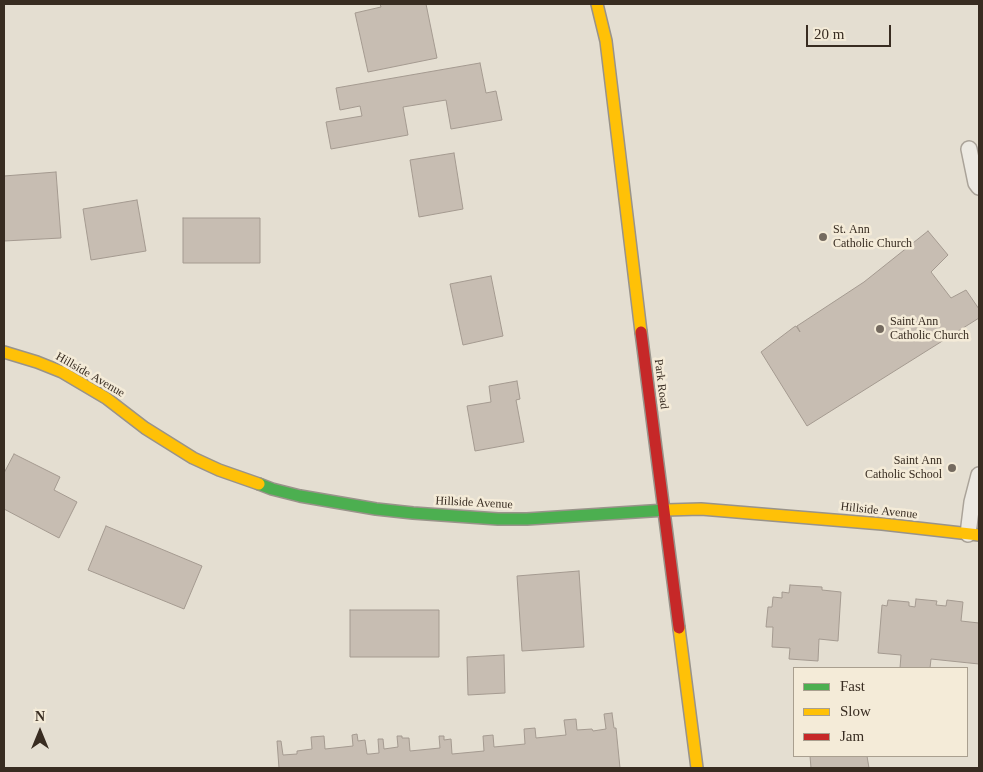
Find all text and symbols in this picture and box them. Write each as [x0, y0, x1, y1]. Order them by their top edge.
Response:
scale bar [808, 15, 893, 47]
text: 20 m [814, 26, 844, 42]
place label: St. Ann Catholic Church [833, 223, 912, 251]
marker: St. Ann Catholic Church [817, 231, 829, 243]
place label: Saint Ann Catholic Church [890, 315, 969, 343]
marker: Saint Ann Catholic Church [874, 323, 886, 335]
street label: Hillside Avenue [53, 349, 127, 401]
street label: Park Road [651, 358, 671, 410]
place label: Saint Ann Catholic School [865, 454, 942, 482]
marker: Saint Ann Catholic School [946, 462, 958, 474]
street label: Hillside Avenue [435, 494, 513, 512]
street label: Hillside Avenue [840, 500, 918, 522]
legend [793, 667, 968, 757]
text: Fast [840, 678, 865, 694]
text: Slow [840, 703, 871, 719]
north arrow [15, 707, 65, 757]
text: N [35, 709, 45, 724]
text: Jam [840, 728, 864, 744]

